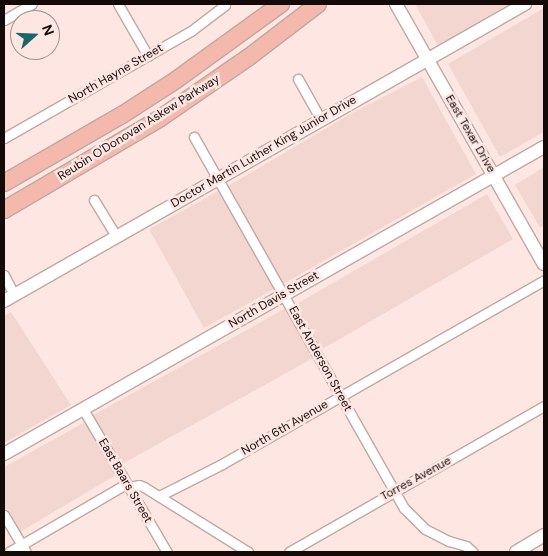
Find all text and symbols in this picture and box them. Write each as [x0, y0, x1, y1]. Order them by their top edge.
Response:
north arrow [10, 10, 60, 60]
text: N [38, 22, 58, 38]
street label: North Hayne Street [66, 41, 166, 107]
street label: Reubin O'Donovan Askew Parkway [55, 72, 223, 184]
street label: East Texar Drive [442, 92, 498, 176]
street label: Doctor Martin Luther King Junior Drive [169, 93, 359, 211]
street label: North Davis Street [226, 268, 322, 332]
street label: East Anderson Street [285, 304, 355, 414]
street label: North 6th Avenue [239, 397, 331, 459]
street label: East Baars Street [95, 436, 155, 526]
street label: Torres Avenue [378, 454, 454, 504]

